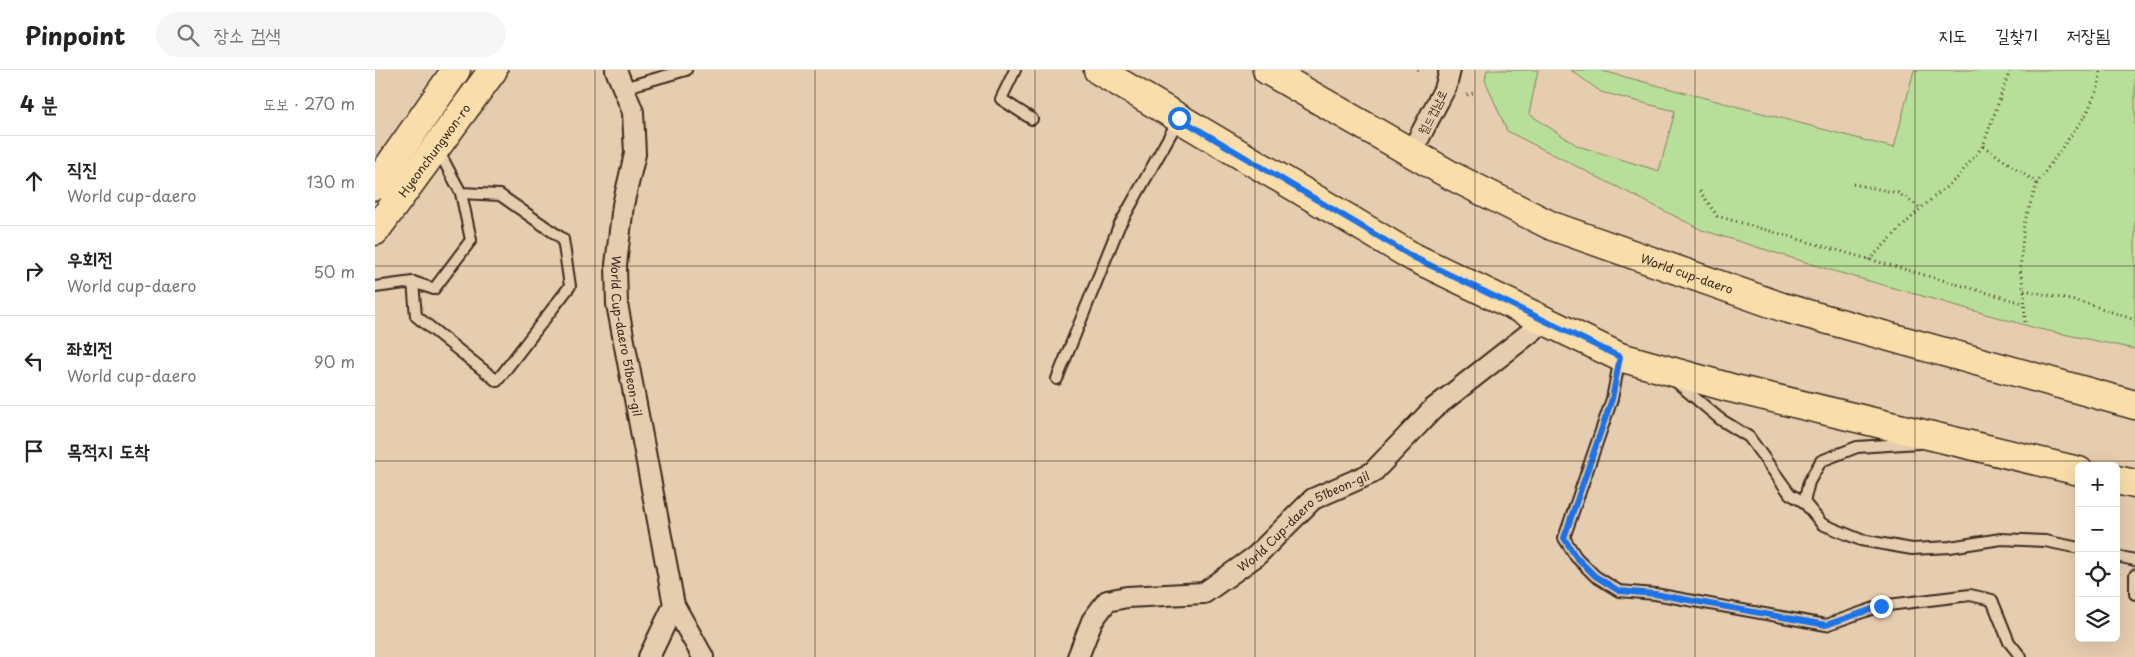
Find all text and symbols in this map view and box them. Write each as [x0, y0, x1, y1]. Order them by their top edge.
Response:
search box [156, 12, 506, 57]
text: Pinpoint [25, 17, 126, 53]
text: 장소 검색 [214, 20, 281, 48]
icon: search [174, 21, 202, 49]
text: 지도 [1938, 21, 1967, 48]
text: 길찾기 [1995, 21, 2039, 48]
text: 저장됨 [2067, 21, 2110, 48]
street label: 월드컵남로 [1413, 86, 1451, 138]
text: 4 분 [20, 87, 58, 119]
text: 도보 · 270 m [263, 91, 355, 115]
street label: Hyeonchungwon-ro [394, 100, 475, 201]
route start [1168, 107, 1191, 130]
text: 직진 [67, 154, 98, 182]
icon: ahead [20, 167, 48, 195]
text: 130 m [307, 169, 355, 193]
text: World cup-daero [67, 183, 196, 207]
text: 우회전 [67, 244, 113, 272]
street label: World cup-daero [1638, 249, 1736, 298]
street label: World Cup-daero 51beon-gil [607, 255, 647, 418]
icon: right [20, 257, 48, 285]
text: 50 m [314, 259, 355, 283]
text: World cup-daero [67, 273, 196, 297]
text: 좌회전 [67, 334, 113, 362]
icon: left [20, 347, 48, 375]
text: 90 m [314, 349, 355, 373]
text: World cup-daero [67, 363, 196, 387]
text: 목적지 도착 [67, 436, 150, 464]
icon: arrive [20, 437, 48, 465]
map controls [2075, 462, 2120, 642]
button: + [2075, 462, 2120, 507]
street label: World Cup-daero 51beon-gil [1233, 466, 1372, 576]
button: − [2075, 507, 2120, 552]
button: locate [2075, 552, 2120, 597]
route end [1870, 595, 1893, 618]
button: layers [2075, 597, 2120, 642]

